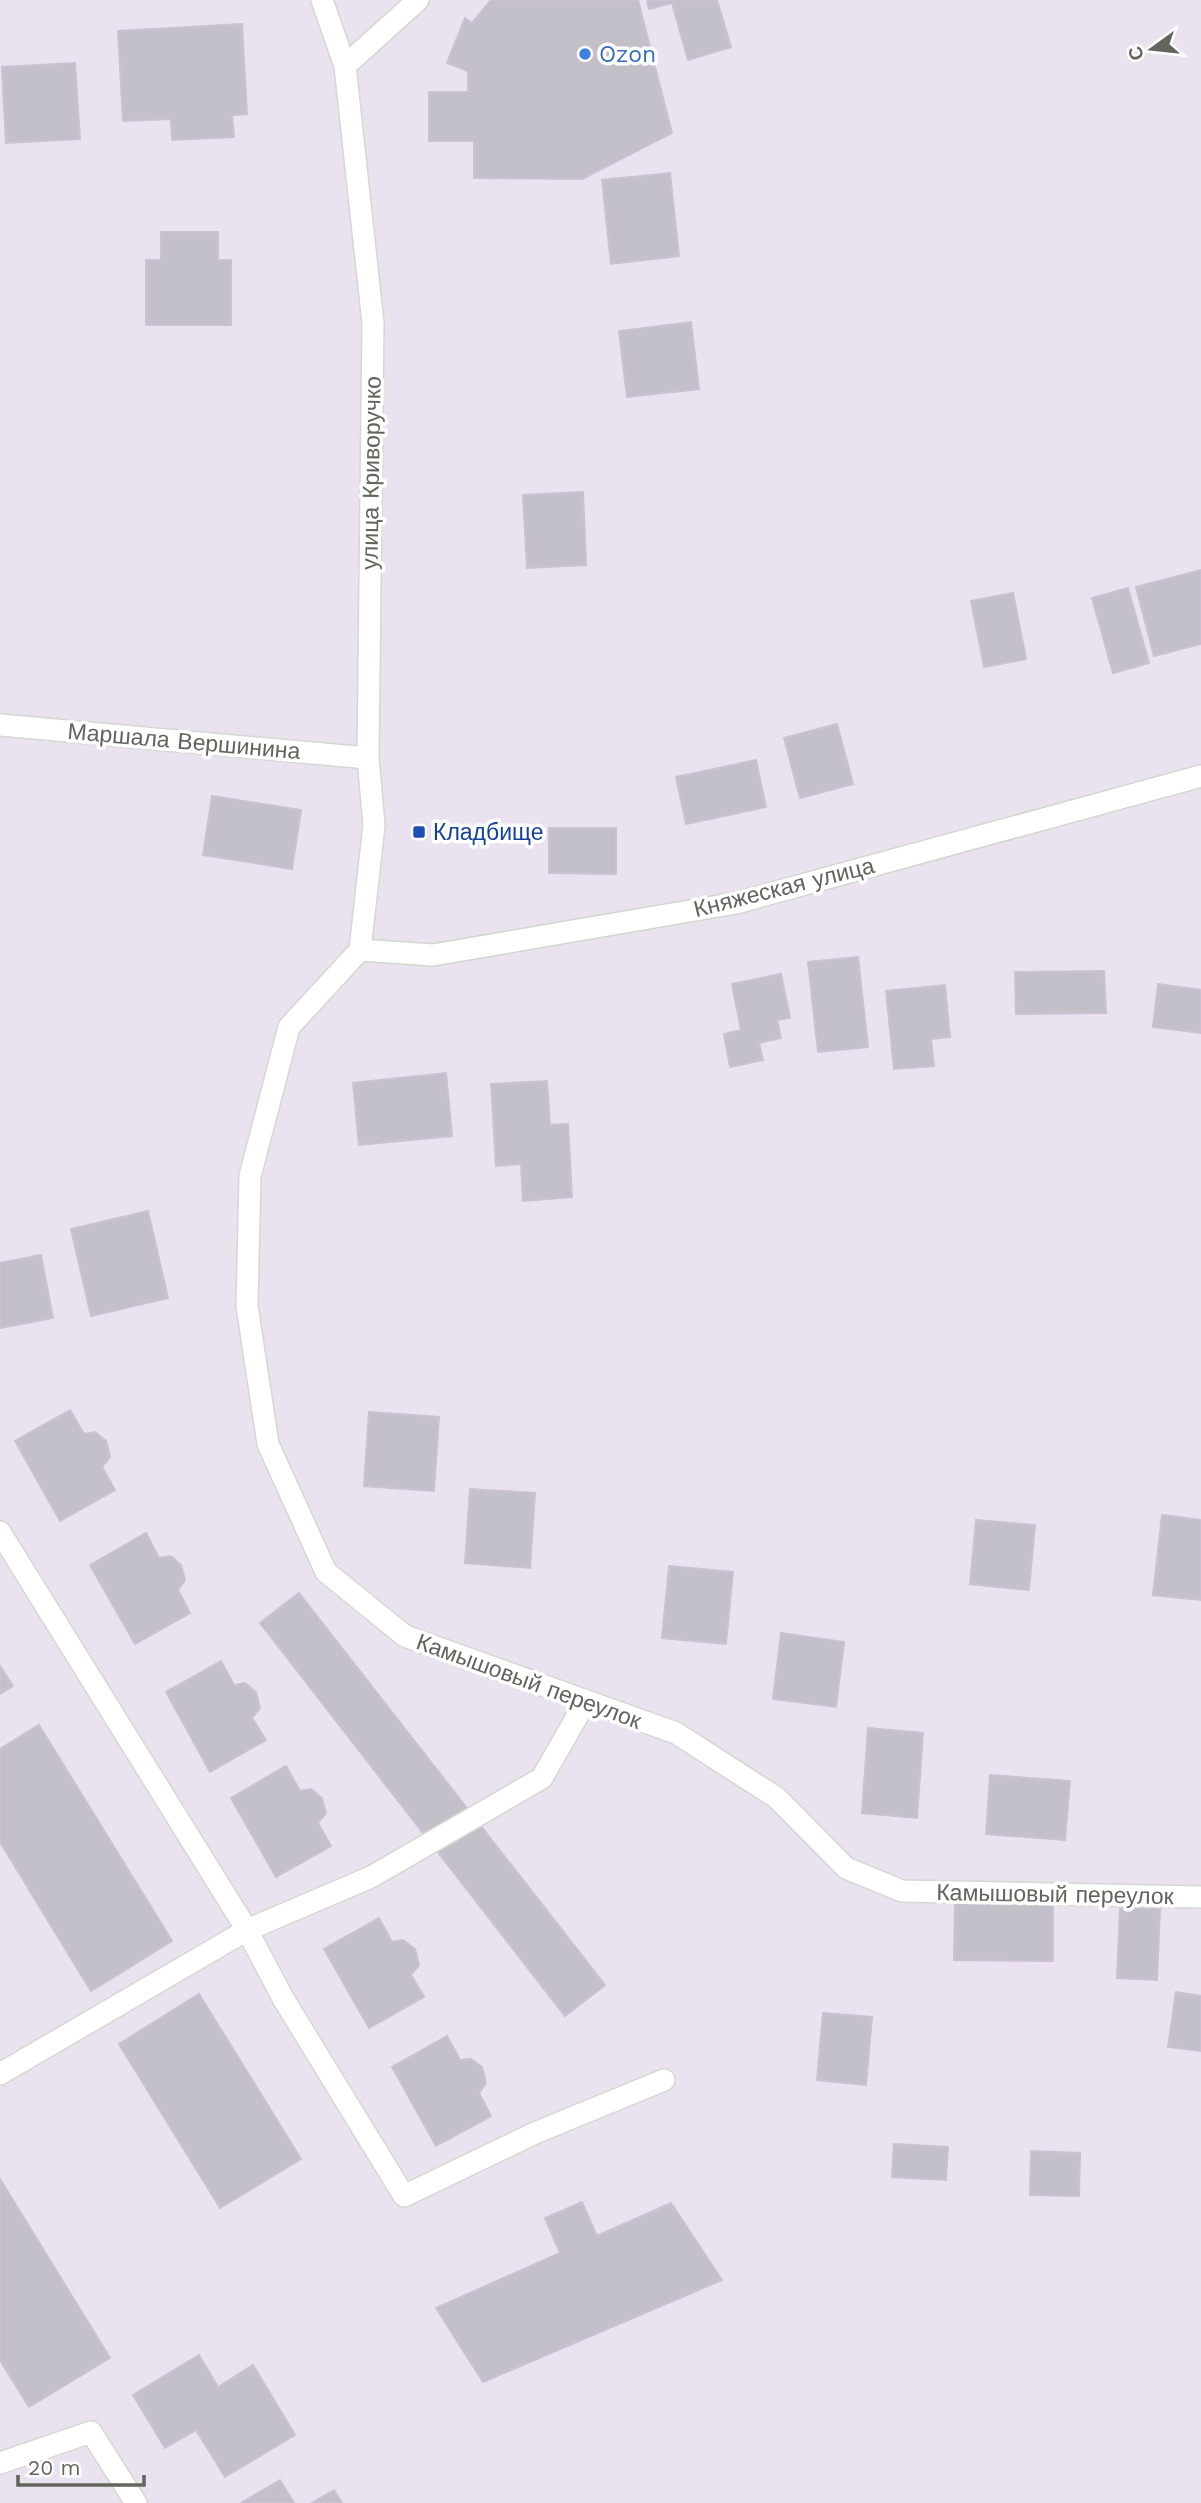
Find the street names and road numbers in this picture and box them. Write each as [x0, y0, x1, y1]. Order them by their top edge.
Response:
street label: улица Криворучко [356, 376, 387, 570]
street label: Маршала Вершинина [66, 718, 302, 765]
street label: Княжеская улица [691, 852, 877, 923]
street label: Камышовый переулок [413, 1628, 646, 1735]
street label: Камышовый переулок [936, 1879, 1175, 1910]

